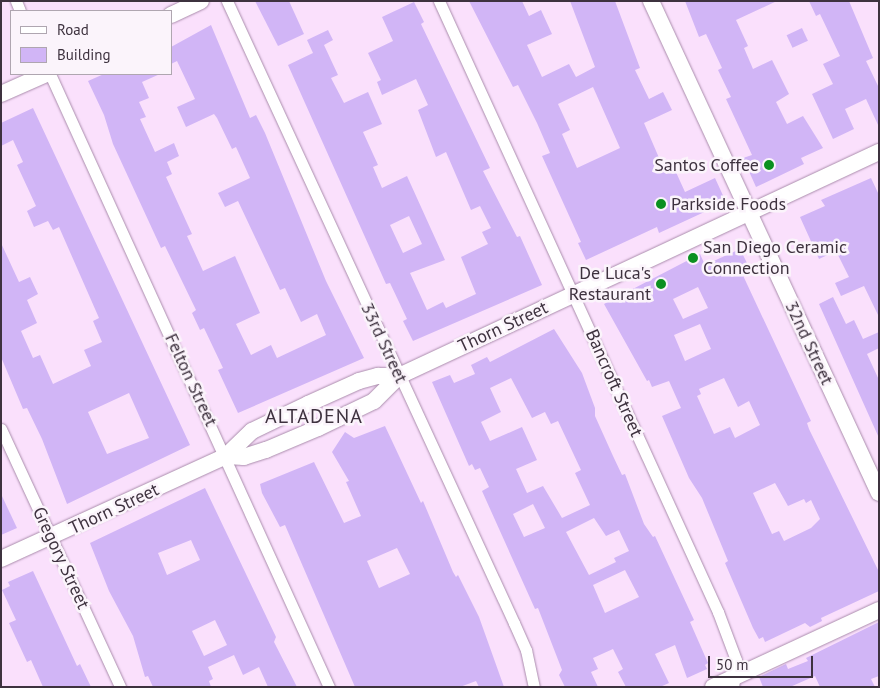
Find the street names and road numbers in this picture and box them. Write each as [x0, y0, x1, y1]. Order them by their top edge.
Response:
street label: Thorn Street [455, 297, 551, 357]
street label: 32nd Street [780, 298, 838, 388]
street label: 33rd Street [356, 299, 412, 387]
street label: Bancroft Street [581, 326, 647, 440]
street label: Felton Street [160, 330, 222, 430]
street label: Thorn Street [66, 479, 162, 539]
street label: Gregory Street [28, 503, 94, 613]

